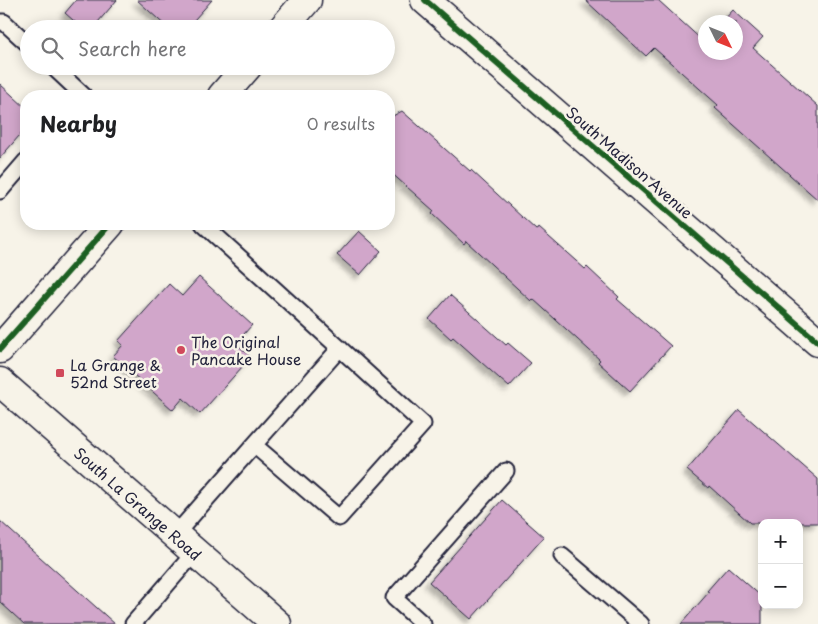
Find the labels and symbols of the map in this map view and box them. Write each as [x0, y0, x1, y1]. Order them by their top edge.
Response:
north arrow [698, 15, 743, 60]
street label: South Madison Avenue [562, 101, 698, 223]
place label: The Original Pancake House [191, 330, 301, 370]
marker: The Original Pancake House [175, 344, 187, 356]
place label: La Grange & 52nd Street [70, 353, 161, 393]
marker: La Grange & 52nd Street [54, 367, 66, 379]
street label: South La Grange Road [70, 441, 207, 565]

